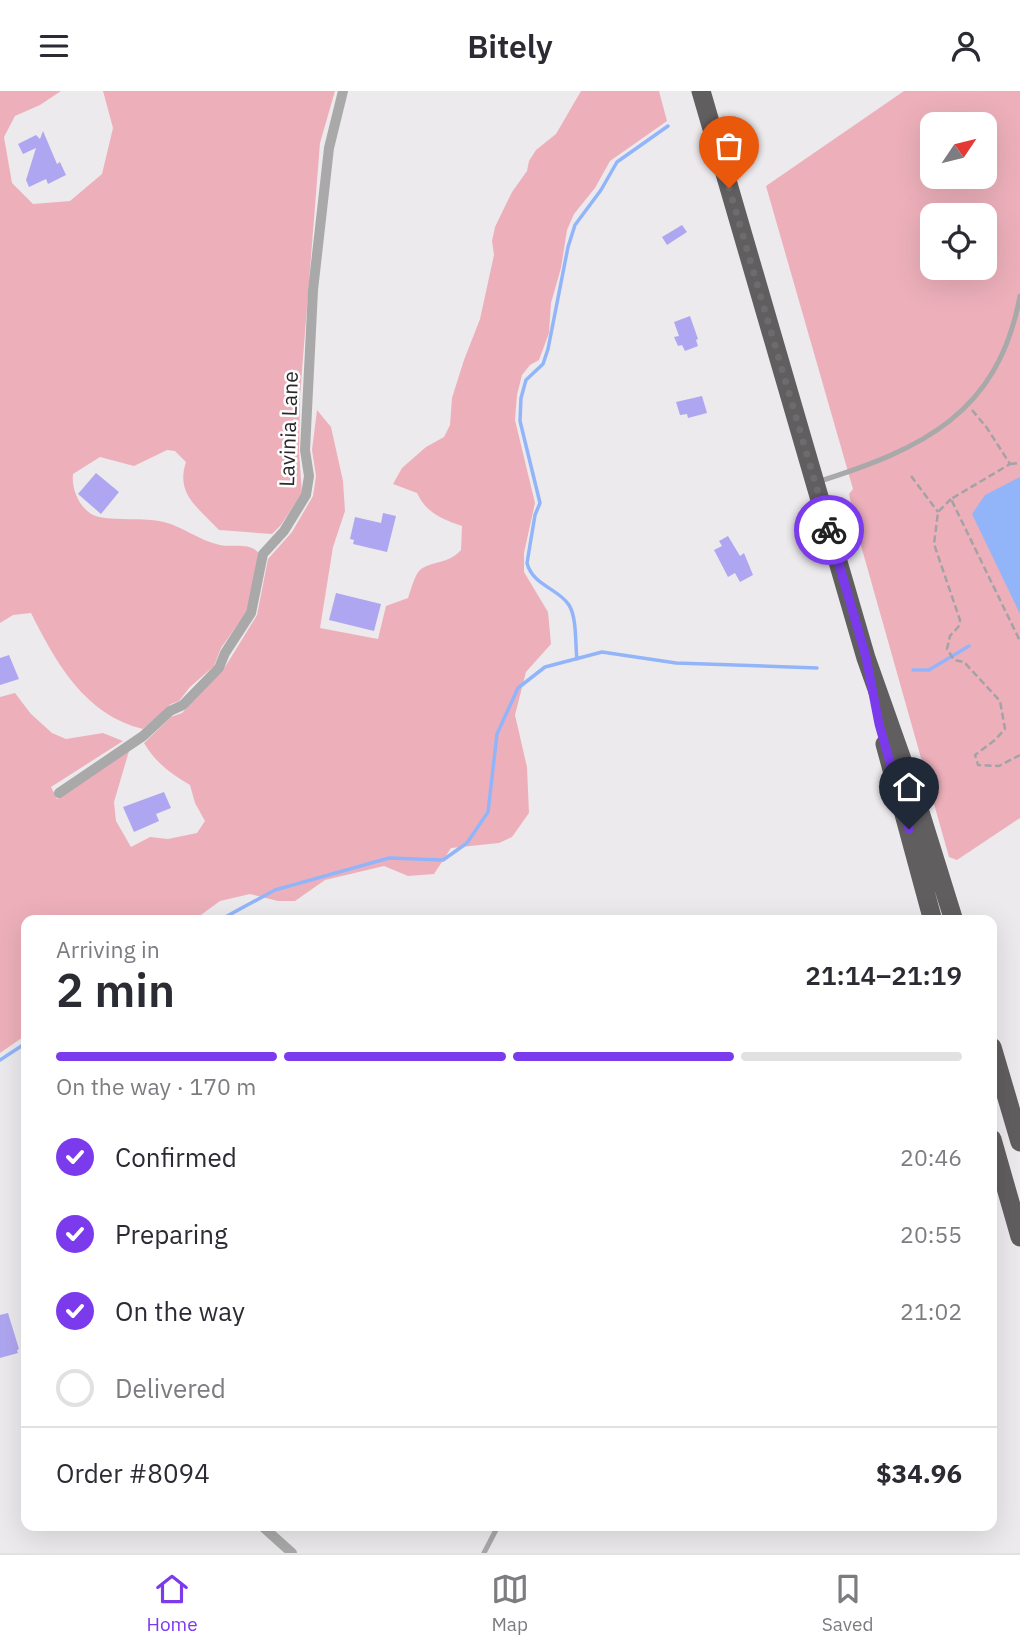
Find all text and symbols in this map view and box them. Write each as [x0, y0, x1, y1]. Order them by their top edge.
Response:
text: Bitely [467, 25, 553, 67]
icon: menu [35, 27, 73, 65]
icon: person [947, 27, 985, 65]
north arrow [920, 112, 998, 189]
map controls [920, 112, 997, 280]
pin [699, 116, 759, 188]
icon: bag [710, 127, 748, 165]
button: locate [920, 203, 997, 280]
street label: Lavinia Lane [272, 371, 304, 487]
courier [794, 495, 864, 565]
icon: bike [810, 511, 848, 549]
pin [879, 757, 939, 829]
icon: home [890, 768, 928, 806]
text: Arriving in [56, 934, 160, 964]
text: 21:14–21:19 [805, 958, 962, 992]
text: 2 min [56, 960, 175, 1020]
text: On the way · 170 m [56, 1071, 256, 1101]
icon: check [56, 1138, 94, 1176]
text: Confirmed [115, 1140, 237, 1174]
text: 20:46 [900, 1142, 962, 1172]
icon: check [56, 1215, 94, 1253]
text: Preparing [115, 1217, 228, 1251]
text: 20:55 [900, 1219, 962, 1249]
icon: check [56, 1292, 94, 1330]
text: On the way [115, 1294, 245, 1328]
text: 21:02 [900, 1296, 962, 1326]
text: Delivered [115, 1371, 226, 1405]
text: Order #8094 [56, 1456, 210, 1490]
text: $34.96 [876, 1456, 962, 1490]
tab: Home [147, 1570, 198, 1636]
tab: Map [491, 1570, 529, 1636]
tab: Saved [822, 1570, 873, 1636]

